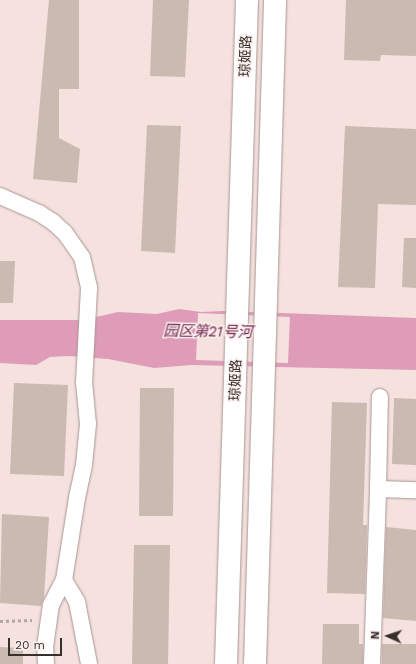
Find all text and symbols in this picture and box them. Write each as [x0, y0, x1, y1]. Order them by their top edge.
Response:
street label: 琼姬路 [236, 35, 254, 77]
water label: 园区第21号河 [163, 322, 253, 342]
street label: 琼姬路 [226, 359, 244, 401]
north arrow [368, 616, 408, 656]
scale bar [10, 630, 64, 656]
text: N [369, 631, 382, 640]
text: 20 m [15, 638, 45, 652]

